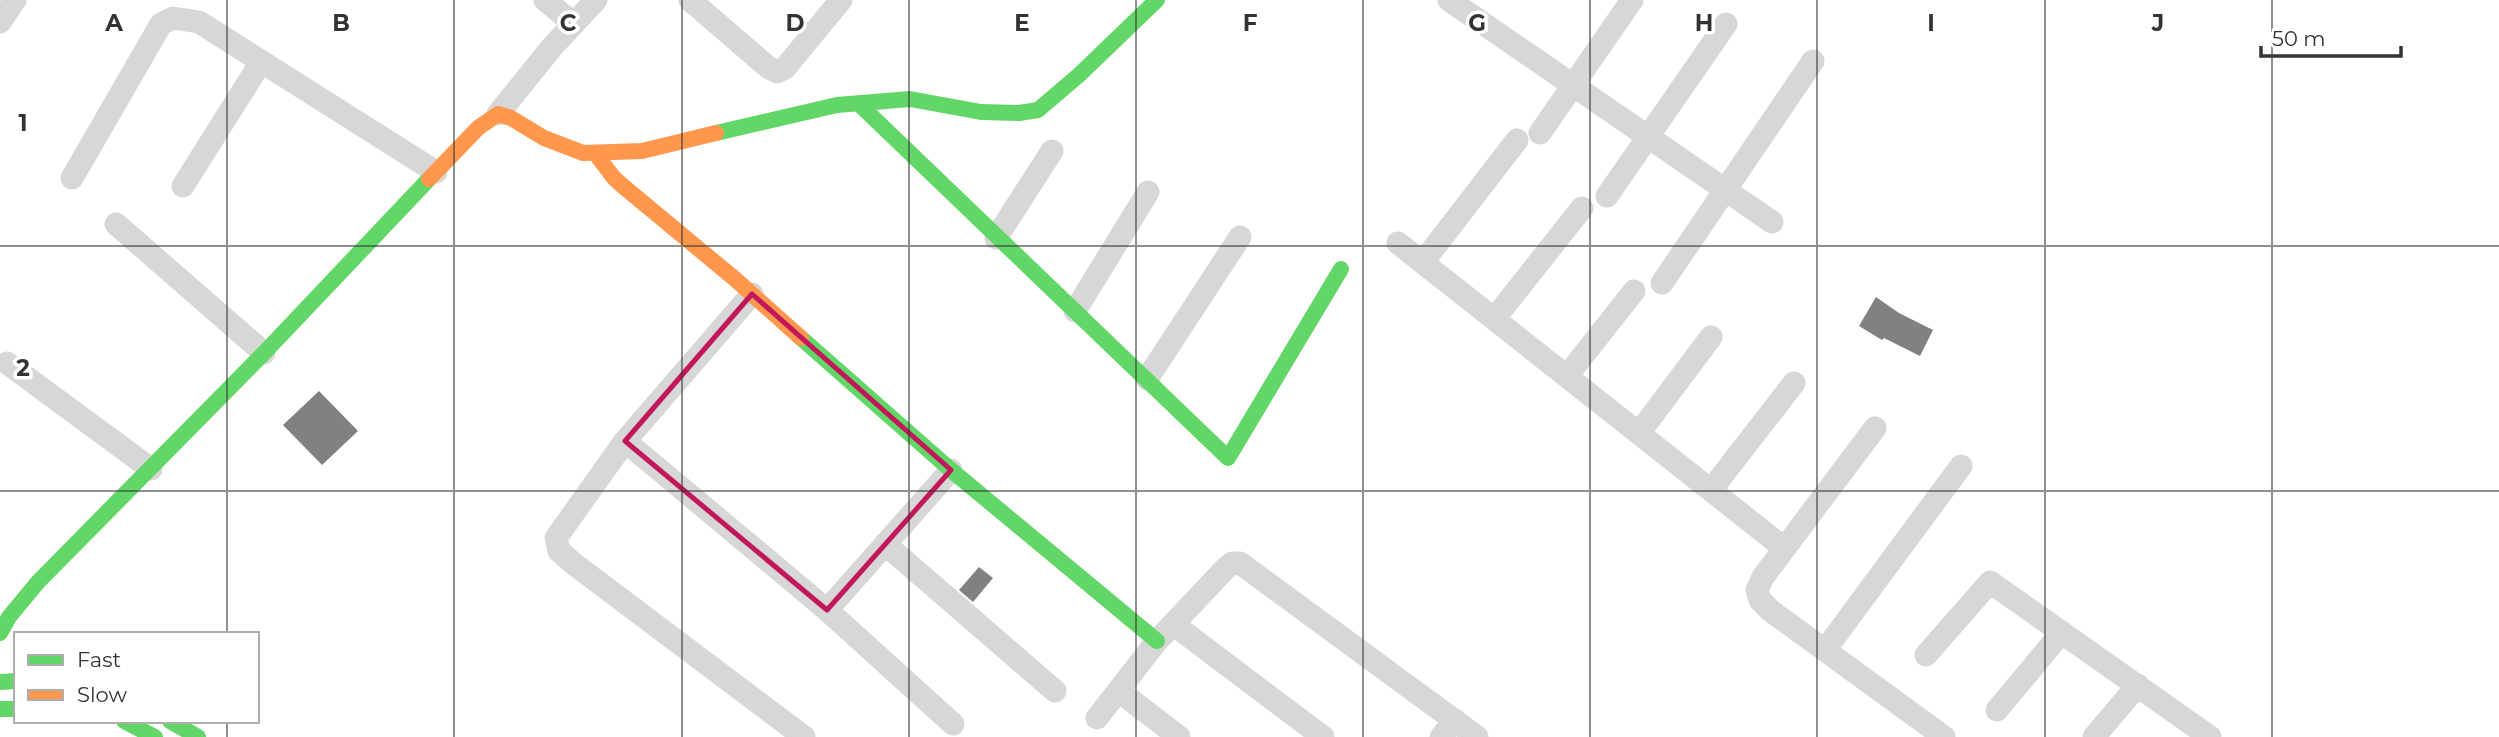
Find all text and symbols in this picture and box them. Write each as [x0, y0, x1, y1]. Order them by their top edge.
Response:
text: A [104, 9, 123, 37]
text: B [332, 9, 350, 37]
text: C [560, 9, 577, 37]
text: D [786, 9, 805, 37]
text: E [1014, 9, 1030, 37]
text: F [1243, 9, 1258, 37]
text: G [1468, 9, 1486, 37]
text: H [1695, 9, 1713, 37]
text: I [1927, 9, 1935, 37]
text: J [2151, 9, 2164, 37]
scale bar [2261, 14, 2401, 58]
text: 50 m [2272, 26, 2326, 51]
text: 1 [18, 109, 28, 137]
text: 2 [16, 354, 30, 382]
legend [14, 632, 259, 723]
text: Fast [77, 647, 121, 672]
text: Slow [77, 682, 127, 707]

